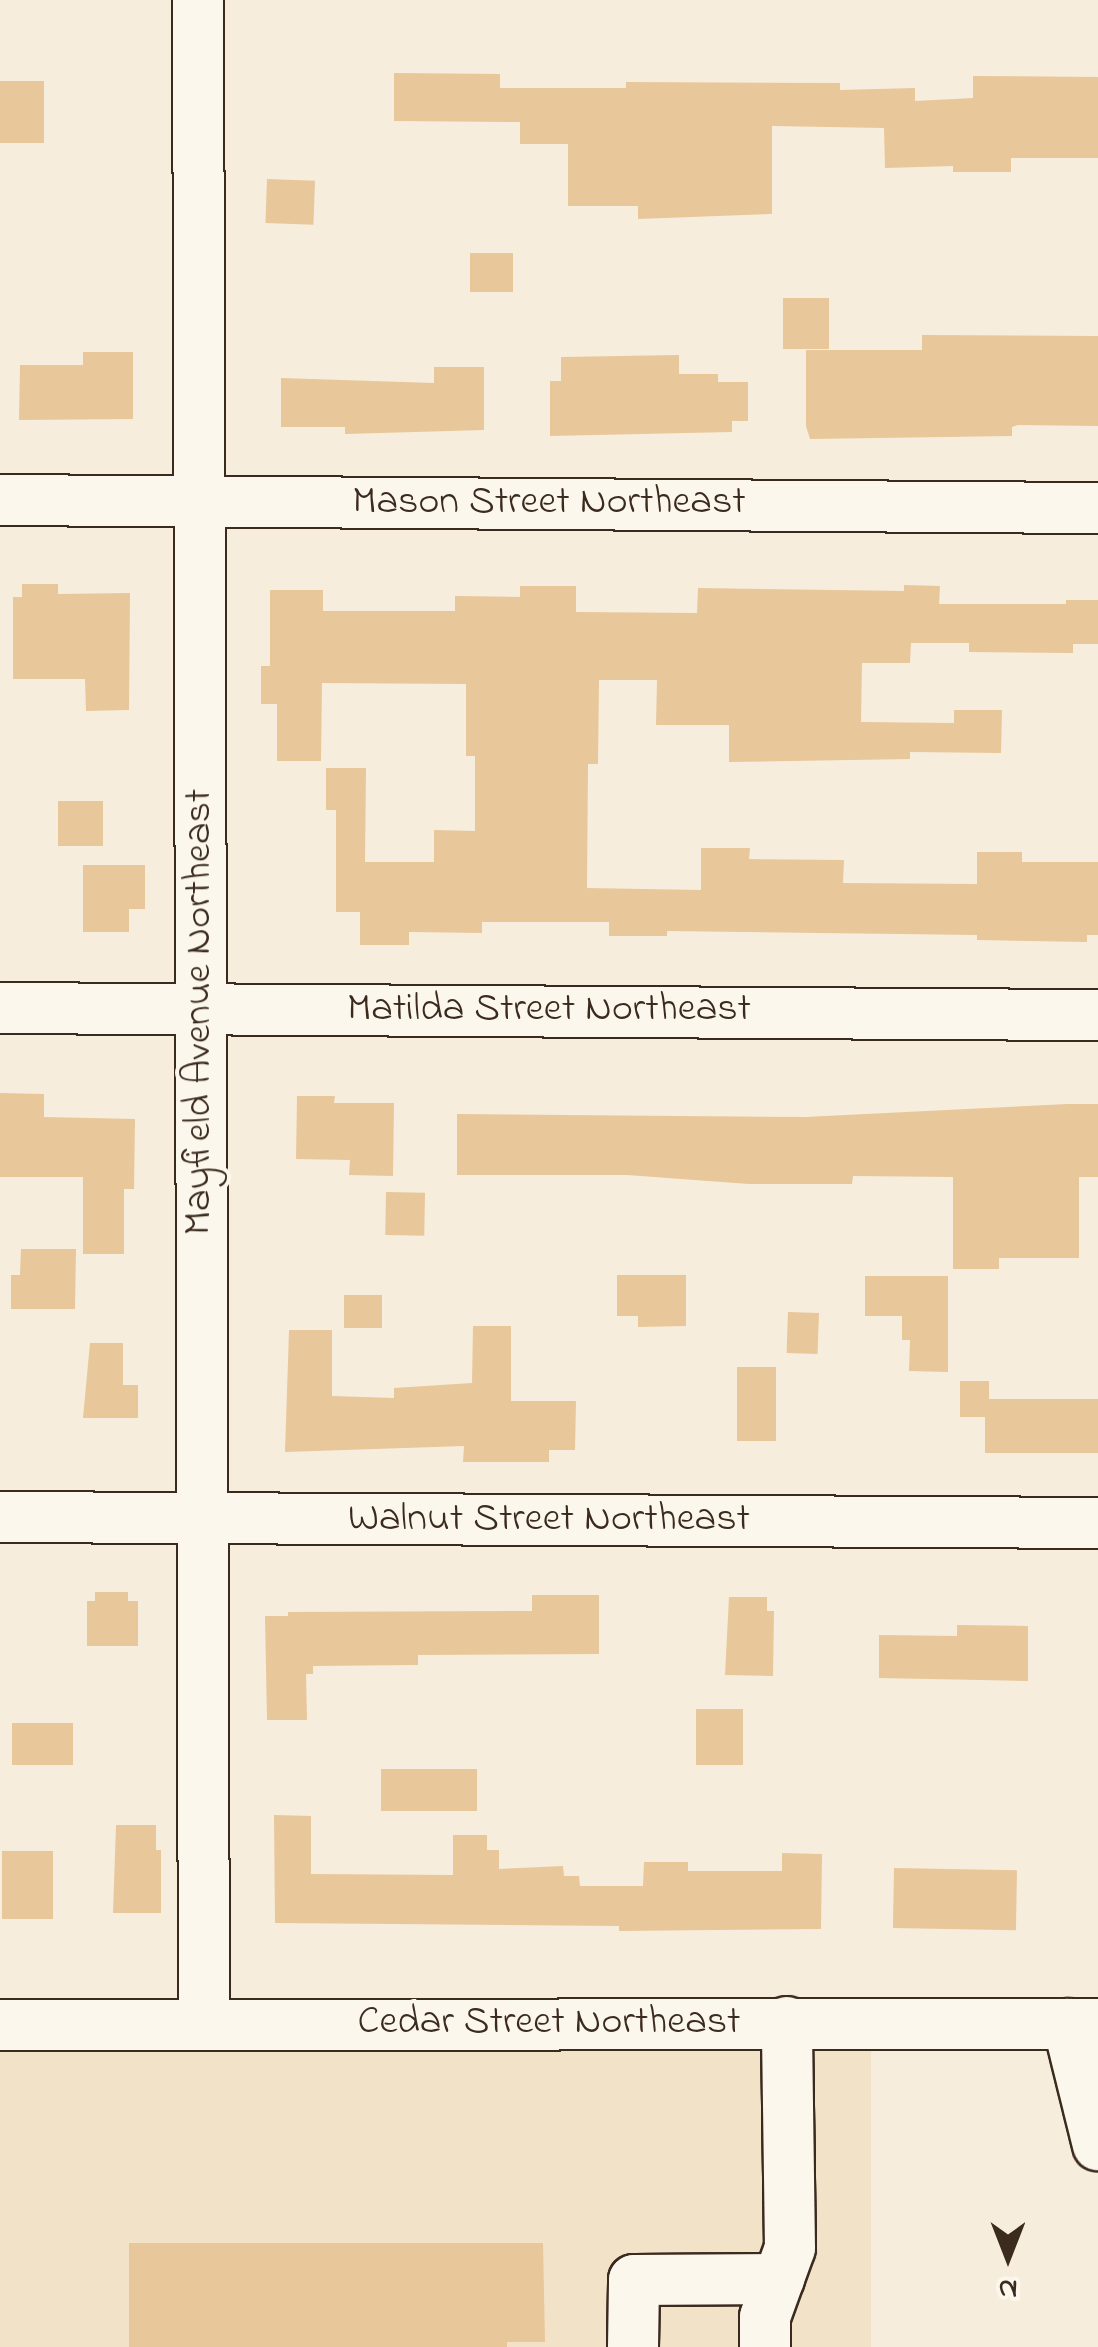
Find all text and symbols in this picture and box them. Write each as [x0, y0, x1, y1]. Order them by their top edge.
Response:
street label: Mason Street Northeast [352, 479, 746, 527]
street label: Mayfield Avenue Northeast [176, 789, 224, 1235]
street label: Matilda Street Northeast [347, 986, 751, 1034]
street label: Walnut Street Northeast [348, 1496, 750, 1544]
street label: Cedar Street Northeast [357, 1999, 741, 2047]
north arrow [958, 2207, 1058, 2307]
text: N [999, 2267, 1017, 2308]

